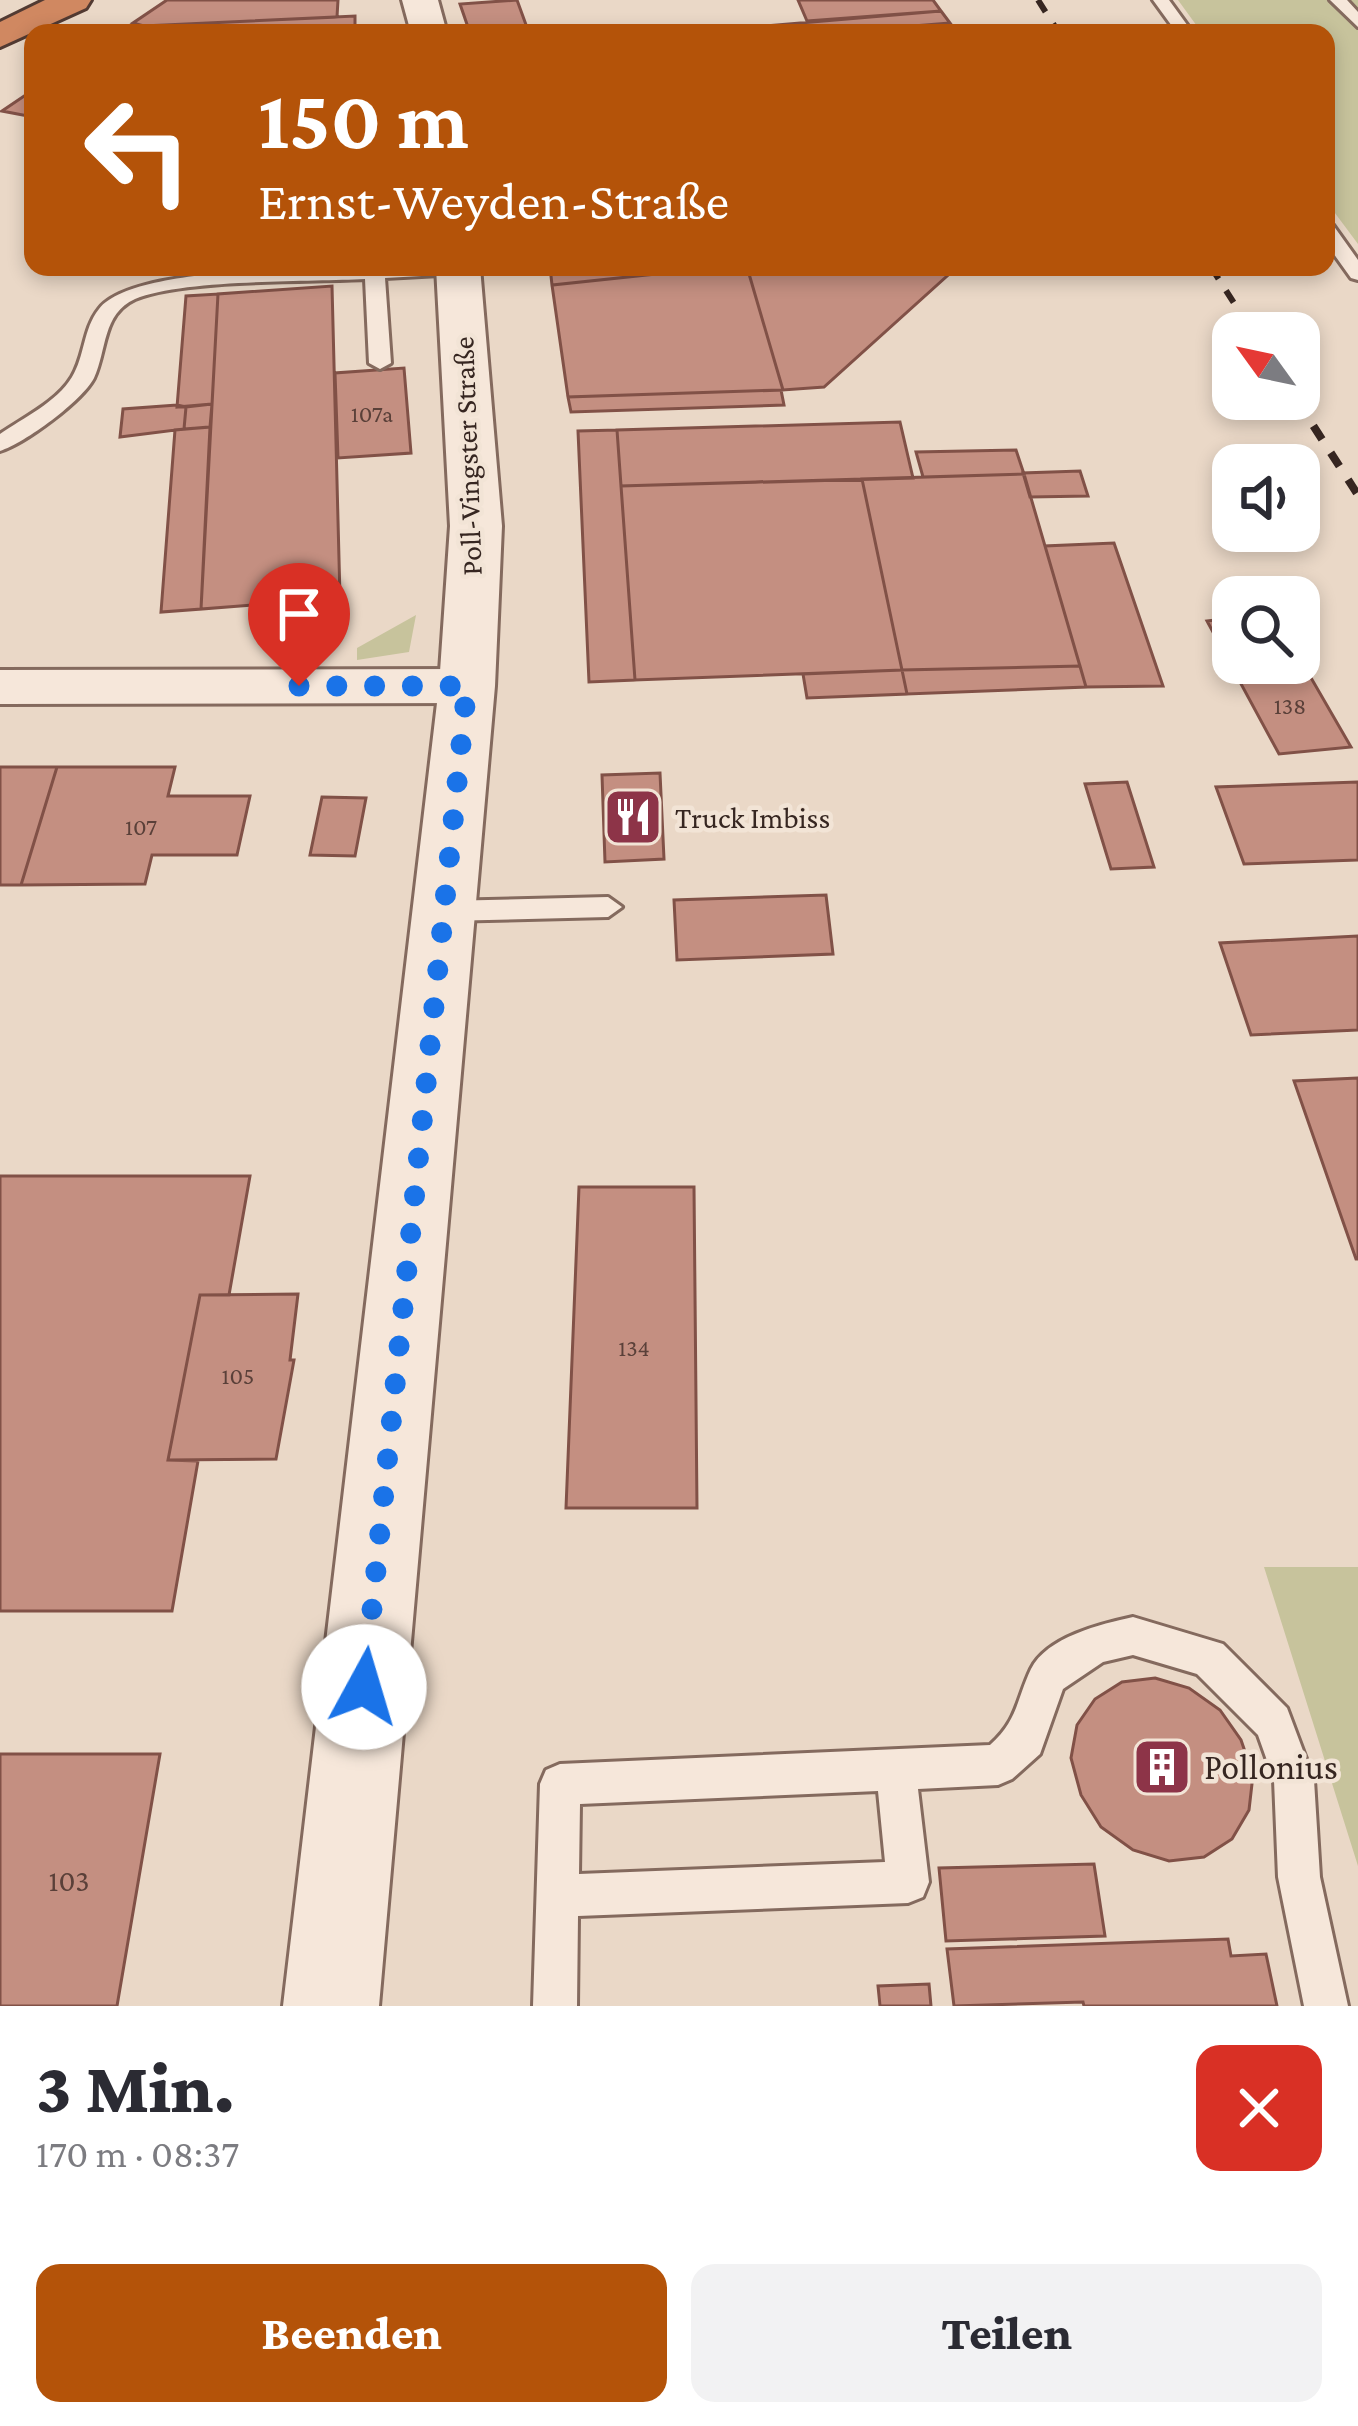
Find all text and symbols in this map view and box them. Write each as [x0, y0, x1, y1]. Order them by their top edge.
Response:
icon: left [60, 72, 216, 228]
text: 150 m [258, 73, 469, 166]
text: Ernst-Weyden-Straße [258, 171, 729, 231]
north arrow [1212, 312, 1320, 420]
map controls [1212, 312, 1320, 684]
street label: Poll-Vingster Straße [446, 336, 489, 576]
house number: 107a [351, 400, 393, 427]
button: sound [1212, 444, 1320, 552]
pin [248, 563, 350, 686]
button: search [1212, 576, 1320, 684]
icon: arrive [266, 581, 332, 647]
house number: 138 [1274, 692, 1306, 719]
restaurant icon: Truck Imbiss [602, 786, 664, 848]
place label: Truck Imbiss [675, 801, 830, 834]
house number: 107 [125, 813, 157, 840]
house number: 134 [618, 1334, 650, 1361]
house number: 105 [222, 1362, 254, 1389]
position arrow [301, 1624, 427, 1750]
building icon: Pollonius [1131, 1736, 1193, 1798]
place label: Pollonius [1204, 1747, 1338, 1787]
house number: 103 [49, 1864, 89, 1897]
button: close [1196, 2045, 1322, 2171]
text: 3 Min. [36, 2047, 235, 2127]
text: 170 m · 08:37 [36, 2132, 239, 2175]
button: Beenden [36, 2264, 667, 2402]
button: Teilen [691, 2264, 1322, 2402]

